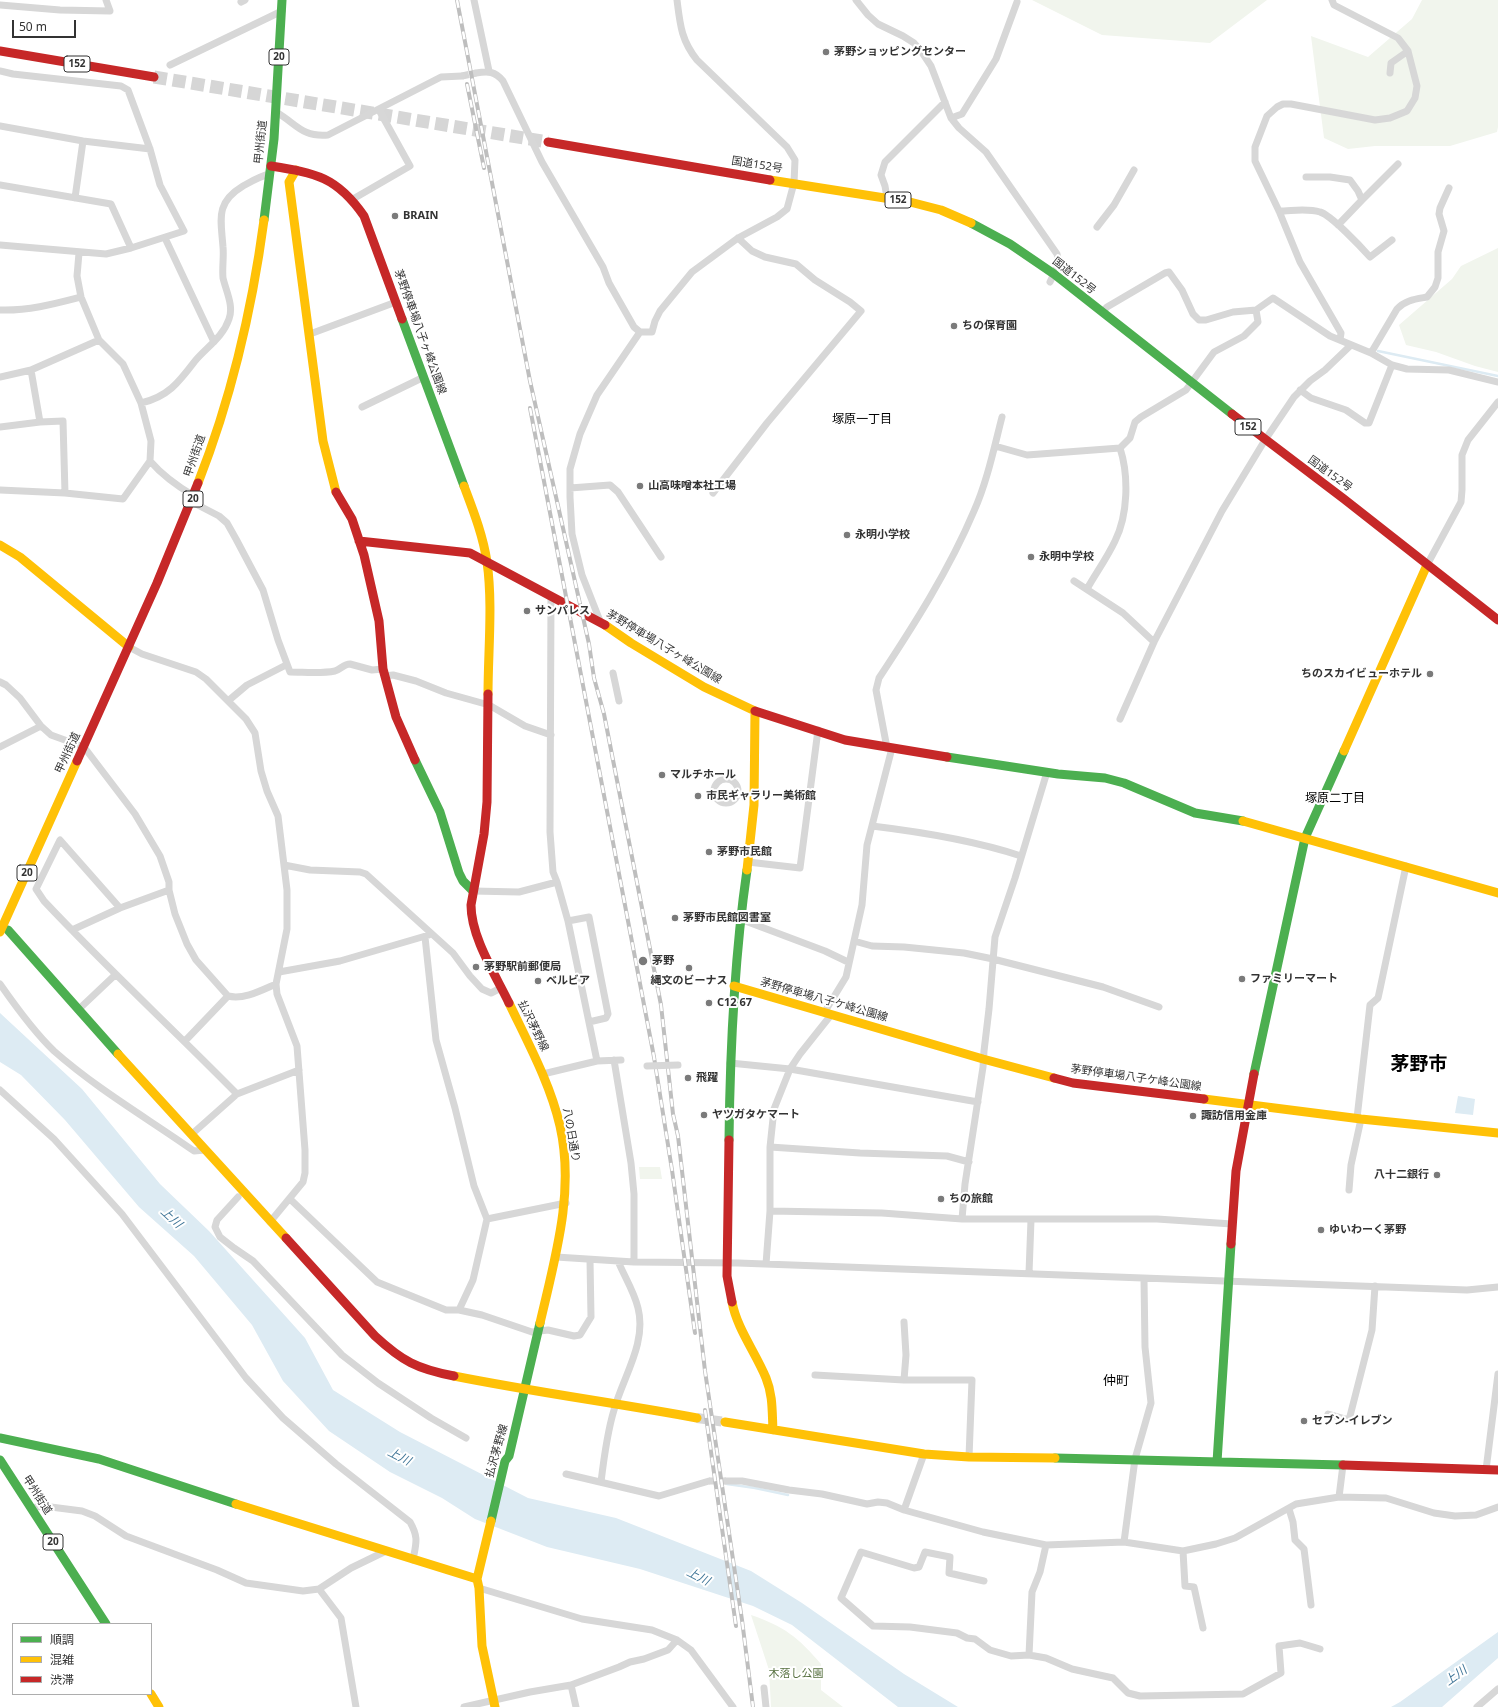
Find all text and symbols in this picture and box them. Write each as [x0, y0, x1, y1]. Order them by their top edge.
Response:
scale bar [14, 12, 78, 38]
text: 50 m [19, 18, 47, 35]
place label: 茅野ショッピングセンター [834, 45, 966, 59]
marker: 茅野ショッピングセンター [821, 47, 831, 57]
road number: 20 [269, 49, 289, 65]
road number: 152 [64, 56, 90, 72]
street label: 甲州街道 [252, 119, 270, 165]
street label: 国道152号 [730, 154, 784, 176]
road number: 152 [885, 192, 911, 208]
place label: BRAIN [403, 209, 438, 223]
marker: BRAIN [390, 211, 400, 221]
street label: 国道152号 [1049, 255, 1099, 297]
street label: 茅野停車場八子ヶ峰公園線 [391, 268, 449, 396]
place label: ちの保育園 [962, 319, 1017, 333]
marker: ちの保育園 [949, 321, 959, 331]
district label: 塚原一丁目 [832, 413, 892, 427]
road number: 152 [1235, 419, 1261, 435]
street label: 甲州街道 [182, 433, 208, 479]
street label: 国道152号 [1305, 453, 1355, 495]
place label: 山高味噌本社工場 [648, 479, 736, 493]
marker: 山高味噌本社工場 [635, 481, 645, 491]
road number: 20 [183, 491, 203, 507]
place label: 永明小学校 [855, 528, 910, 542]
marker: 永明小学校 [842, 530, 852, 540]
place label: 永明中学校 [1039, 550, 1094, 564]
marker: 永明中学校 [1026, 552, 1036, 562]
place label: サンパレス [535, 604, 590, 618]
marker: サンパレス [522, 606, 532, 616]
street label: 茅野停車場八子ヶ峰公園線 [604, 607, 724, 687]
place label: ちのスカイビューホテル [1301, 667, 1422, 681]
marker: ちのスカイビューホテル [1425, 669, 1435, 679]
street label: 甲州街道 [53, 730, 83, 776]
place label: マルチホール [670, 768, 736, 782]
marker: マルチホール [657, 770, 667, 780]
place label: 市民ギャラリー美術館 [706, 789, 816, 803]
marker: 市民ギャラリー美術館 [693, 791, 703, 801]
district label: 塚原二丁目 [1305, 792, 1365, 806]
place label: 茅野市民館 [717, 845, 772, 859]
marker: 茅野市民館 [704, 847, 714, 857]
road number: 20 [17, 865, 37, 881]
place label: 茅野市民館図書室 [683, 911, 771, 925]
marker: 茅野市民館図書室 [670, 913, 680, 923]
place label: 茅野 [652, 954, 674, 968]
marker: 茅野 [637, 955, 649, 967]
place label: 茅野駅前郵便局 [484, 960, 561, 974]
marker: 茅野駅前郵便局 [471, 962, 481, 972]
marker: 縄文のビーナス [684, 963, 694, 973]
place label: ファミリーマート [1250, 972, 1338, 986]
place label: ベルビア [546, 974, 590, 988]
place label: 縄文のビーナス [651, 974, 727, 988]
marker: ファミリーマート [1237, 974, 1247, 984]
street label: 茅野停車場八子ケ峰公園線 [759, 975, 889, 1025]
marker: ベルビア [533, 976, 543, 986]
place label: C12 67 [717, 996, 752, 1010]
street label: 払沢茅野線 [515, 998, 551, 1054]
marker: C12 67 [704, 998, 714, 1008]
district label: 茅野市 [1391, 1054, 1447, 1076]
street label: 茅野停車場八子ケ峰公園線 [1070, 1062, 1202, 1094]
place label: 飛躍 [696, 1071, 718, 1085]
marker: 飛躍 [683, 1073, 693, 1083]
street label: 八の日通り [560, 1107, 582, 1163]
place label: ヤツガタケマート [712, 1108, 800, 1122]
place label: 諏訪信用金庫 [1201, 1109, 1267, 1123]
marker: ヤツガタケマート [699, 1110, 709, 1120]
marker: 諏訪信用金庫 [1188, 1111, 1198, 1121]
place label: 八十二銀行 [1374, 1168, 1429, 1182]
marker: 八十二銀行 [1432, 1170, 1442, 1180]
place label: ちの旅館 [949, 1192, 993, 1206]
marker: ちの旅館 [936, 1194, 946, 1204]
water label: 上川 [157, 1205, 185, 1231]
place label: ゆいわーく茅野 [1329, 1223, 1406, 1237]
marker: ゆいわーく茅野 [1316, 1225, 1326, 1235]
district label: 仲町 [1103, 1373, 1129, 1389]
place label: セブン-イレブン [1312, 1414, 1393, 1428]
marker: セブン-イレブン [1299, 1416, 1309, 1426]
street label: 払沢茅野線 [483, 1423, 511, 1479]
water label: 上川 [385, 1445, 413, 1469]
street label: 甲州街道 [19, 1473, 55, 1517]
road number: 20 [43, 1534, 63, 1550]
water label: 上川 [684, 1565, 712, 1589]
legend [12, 1623, 152, 1695]
text: 順調 [50, 1631, 74, 1648]
text: 混雑 [50, 1651, 74, 1668]
water label: 上川 [1442, 1663, 1470, 1689]
park label: 木落し公園 [769, 1667, 823, 1681]
text: 渋滞 [50, 1671, 74, 1688]

